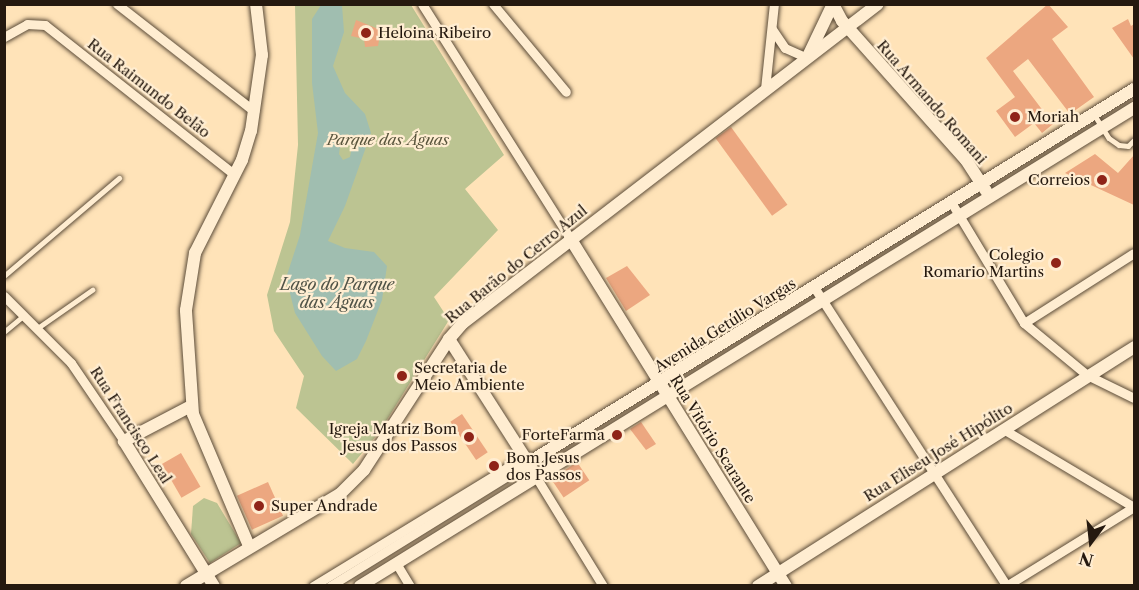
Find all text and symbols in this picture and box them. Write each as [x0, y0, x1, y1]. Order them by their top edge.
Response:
place label: Heloina Ribeiro [378, 24, 491, 42]
marker: Heloina Ribeiro [359, 26, 373, 40]
street label: Rua Raimundo Belão [84, 34, 214, 142]
street label: Rua Armando Romani [873, 36, 991, 168]
place label: Moriah [1027, 108, 1079, 126]
marker: Moriah [1008, 110, 1022, 124]
park label: Parque das Águas [327, 131, 449, 149]
place label: Correios [1028, 171, 1090, 189]
marker: Correios [1095, 173, 1109, 187]
street label: Rua Barão do Cerro Azul [441, 201, 591, 327]
place label: Colegio Romario Martins [923, 245, 1044, 280]
marker: Colegio Romario Martins [1049, 256, 1063, 270]
water label: Lago do Parque das Águas [280, 274, 394, 312]
street label: Avenida Getúlio Vargas [651, 274, 799, 376]
place label: Secretaria de Meio Ambiente [414, 358, 525, 393]
street label: Rua Francisco Leal [86, 363, 176, 487]
marker: Secretaria de Meio Ambiente [395, 369, 409, 383]
street label: Rua Vitório Scarante [666, 371, 760, 507]
street label: Rua Eliseu José Hipólito [860, 399, 1016, 505]
place label: Igreja Matriz Bom Jesus dos Passos [328, 419, 457, 454]
place label: ForteFarma [522, 426, 605, 444]
marker: ForteFarma [610, 428, 624, 442]
marker: Igreja Matriz Bom Jesus dos Passos [462, 430, 476, 444]
place label: Bom Jesus dos Passos [506, 448, 581, 483]
marker: Bom Jesus dos Passos [487, 459, 501, 473]
place label: Super Andrade [271, 497, 379, 515]
marker: Super Andrade [252, 499, 266, 513]
north arrow [1061, 512, 1121, 572]
text: N [1077, 548, 1096, 571]

